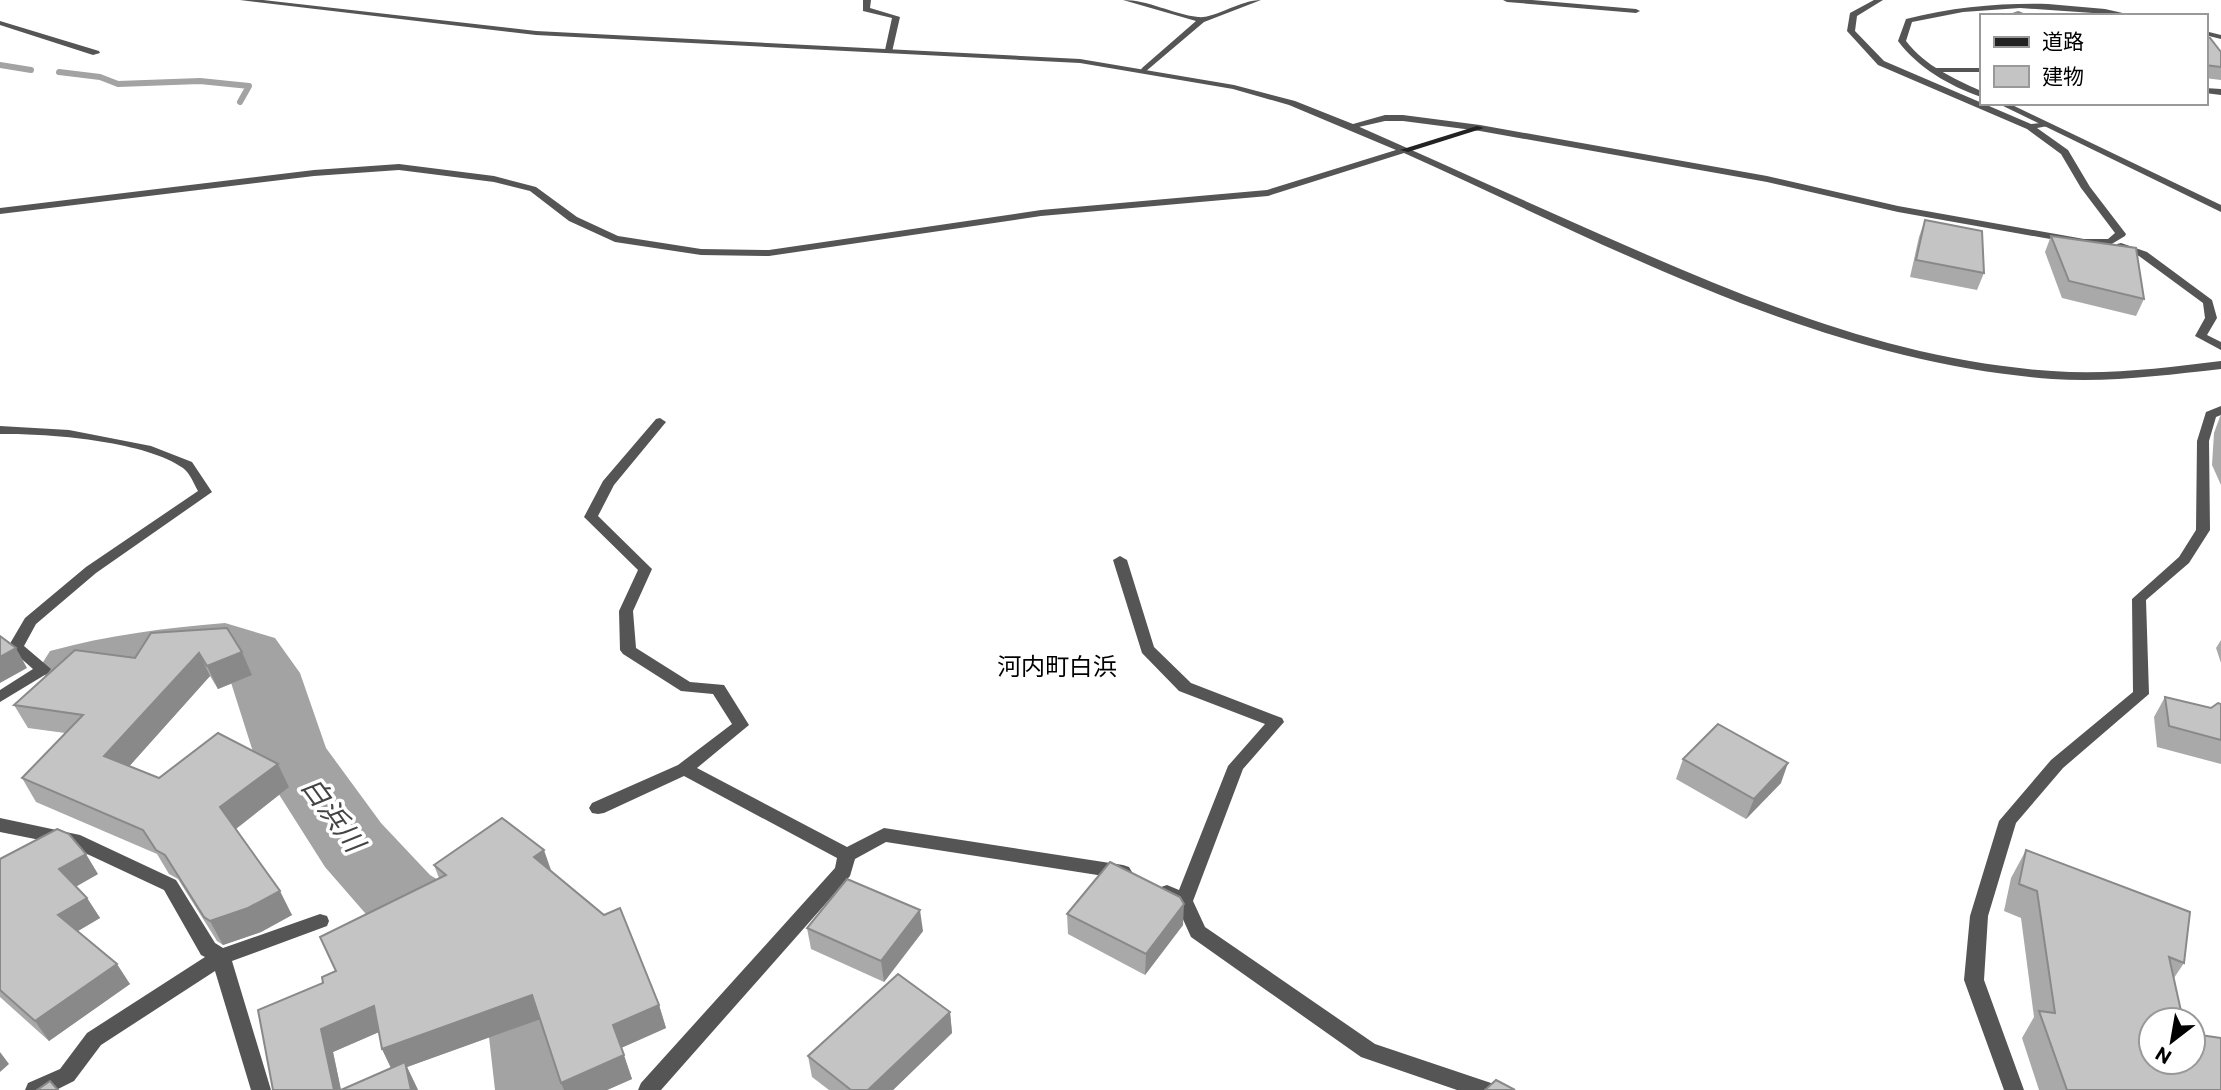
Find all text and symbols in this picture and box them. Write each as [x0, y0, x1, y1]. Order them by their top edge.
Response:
legend [1980, 14, 2207, 105]
text: 道路 [2042, 28, 2084, 53]
text: 建物 [2042, 63, 2084, 88]
district label: 河内町白浜 [997, 651, 1117, 680]
water label: 白浜川 [295, 769, 374, 860]
north arrow [2137, 1006, 2207, 1076]
text: N [2151, 1042, 2175, 1070]

